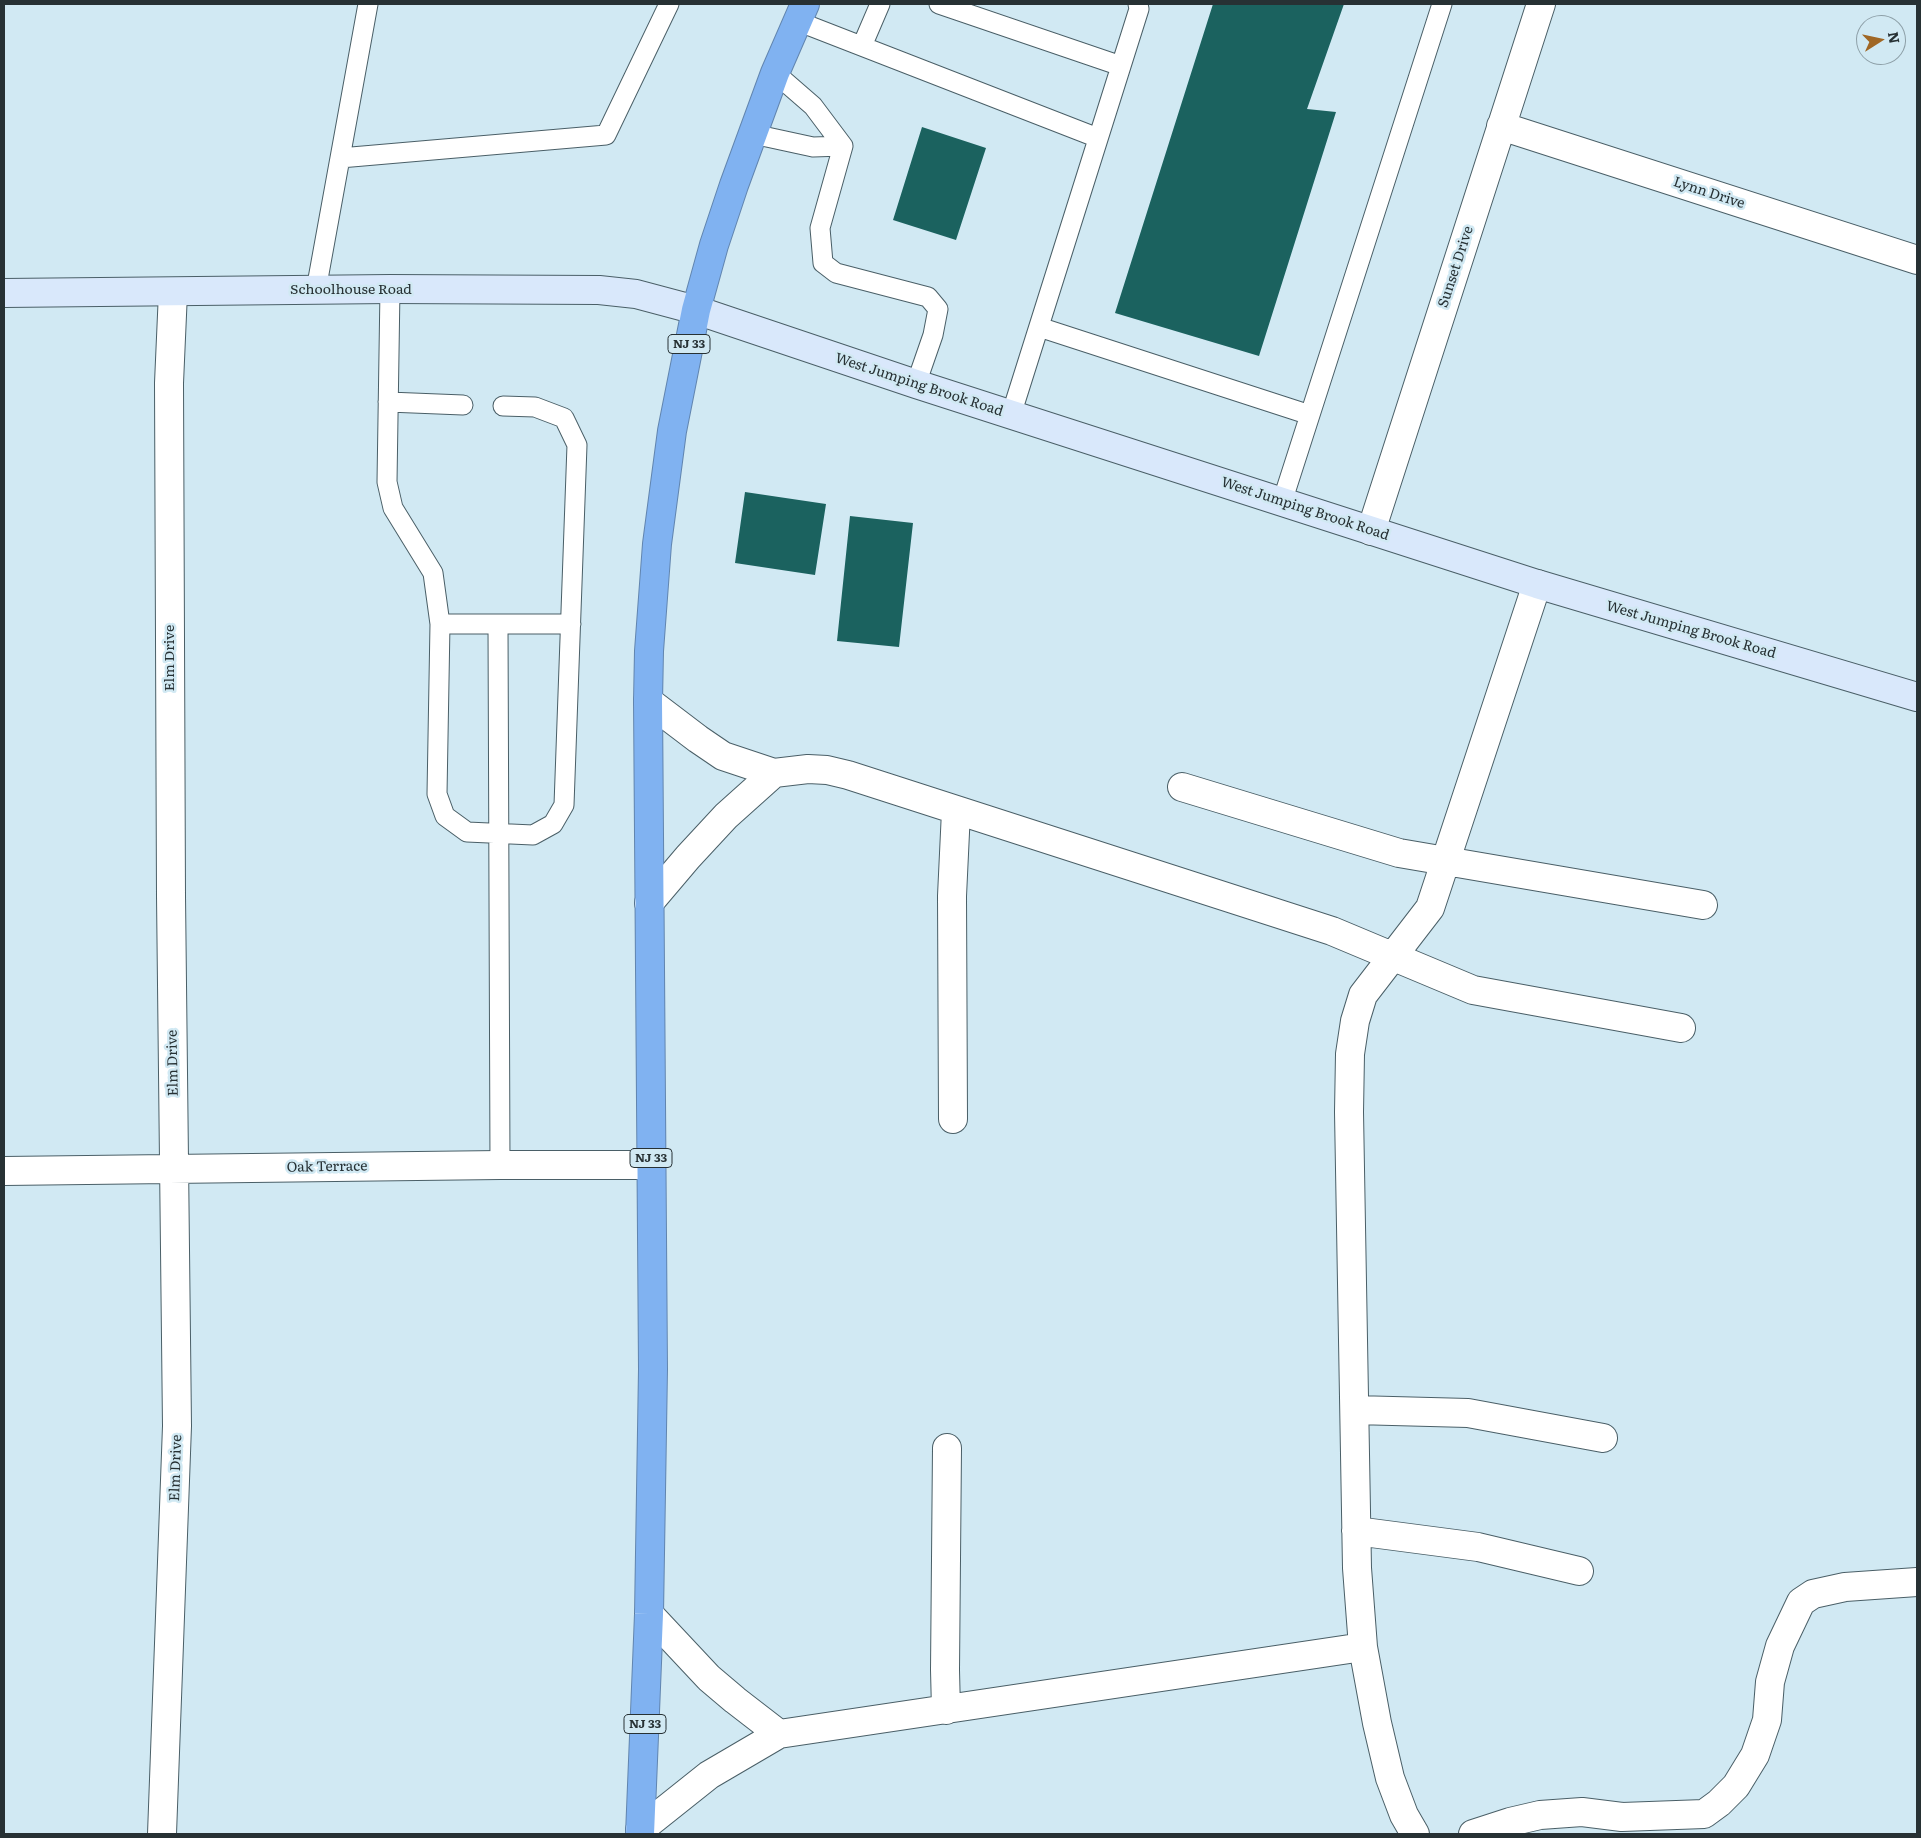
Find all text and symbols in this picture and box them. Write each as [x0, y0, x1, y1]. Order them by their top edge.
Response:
north arrow [1856, 15, 1906, 65]
text: N [1884, 30, 1906, 45]
street label: Lynn Drive [1671, 174, 1747, 212]
street label: Sunset Drive [1435, 224, 1477, 310]
street label: Schoolhouse Road [290, 282, 412, 298]
road number: NJ 33 [668, 334, 710, 354]
street label: West Jumping Brook Road [833, 350, 1005, 420]
street label: West Jumping Brook Road [1219, 474, 1391, 544]
street label: West Jumping Brook Road [1604, 598, 1778, 662]
street label: Elm Drive [162, 625, 178, 691]
street label: Elm Drive [164, 1030, 182, 1096]
road number: NJ 33 [630, 1148, 672, 1168]
street label: Oak Terrace [286, 1158, 368, 1176]
street label: Elm Drive [166, 1434, 186, 1502]
road number: NJ 33 [624, 1715, 666, 1734]

